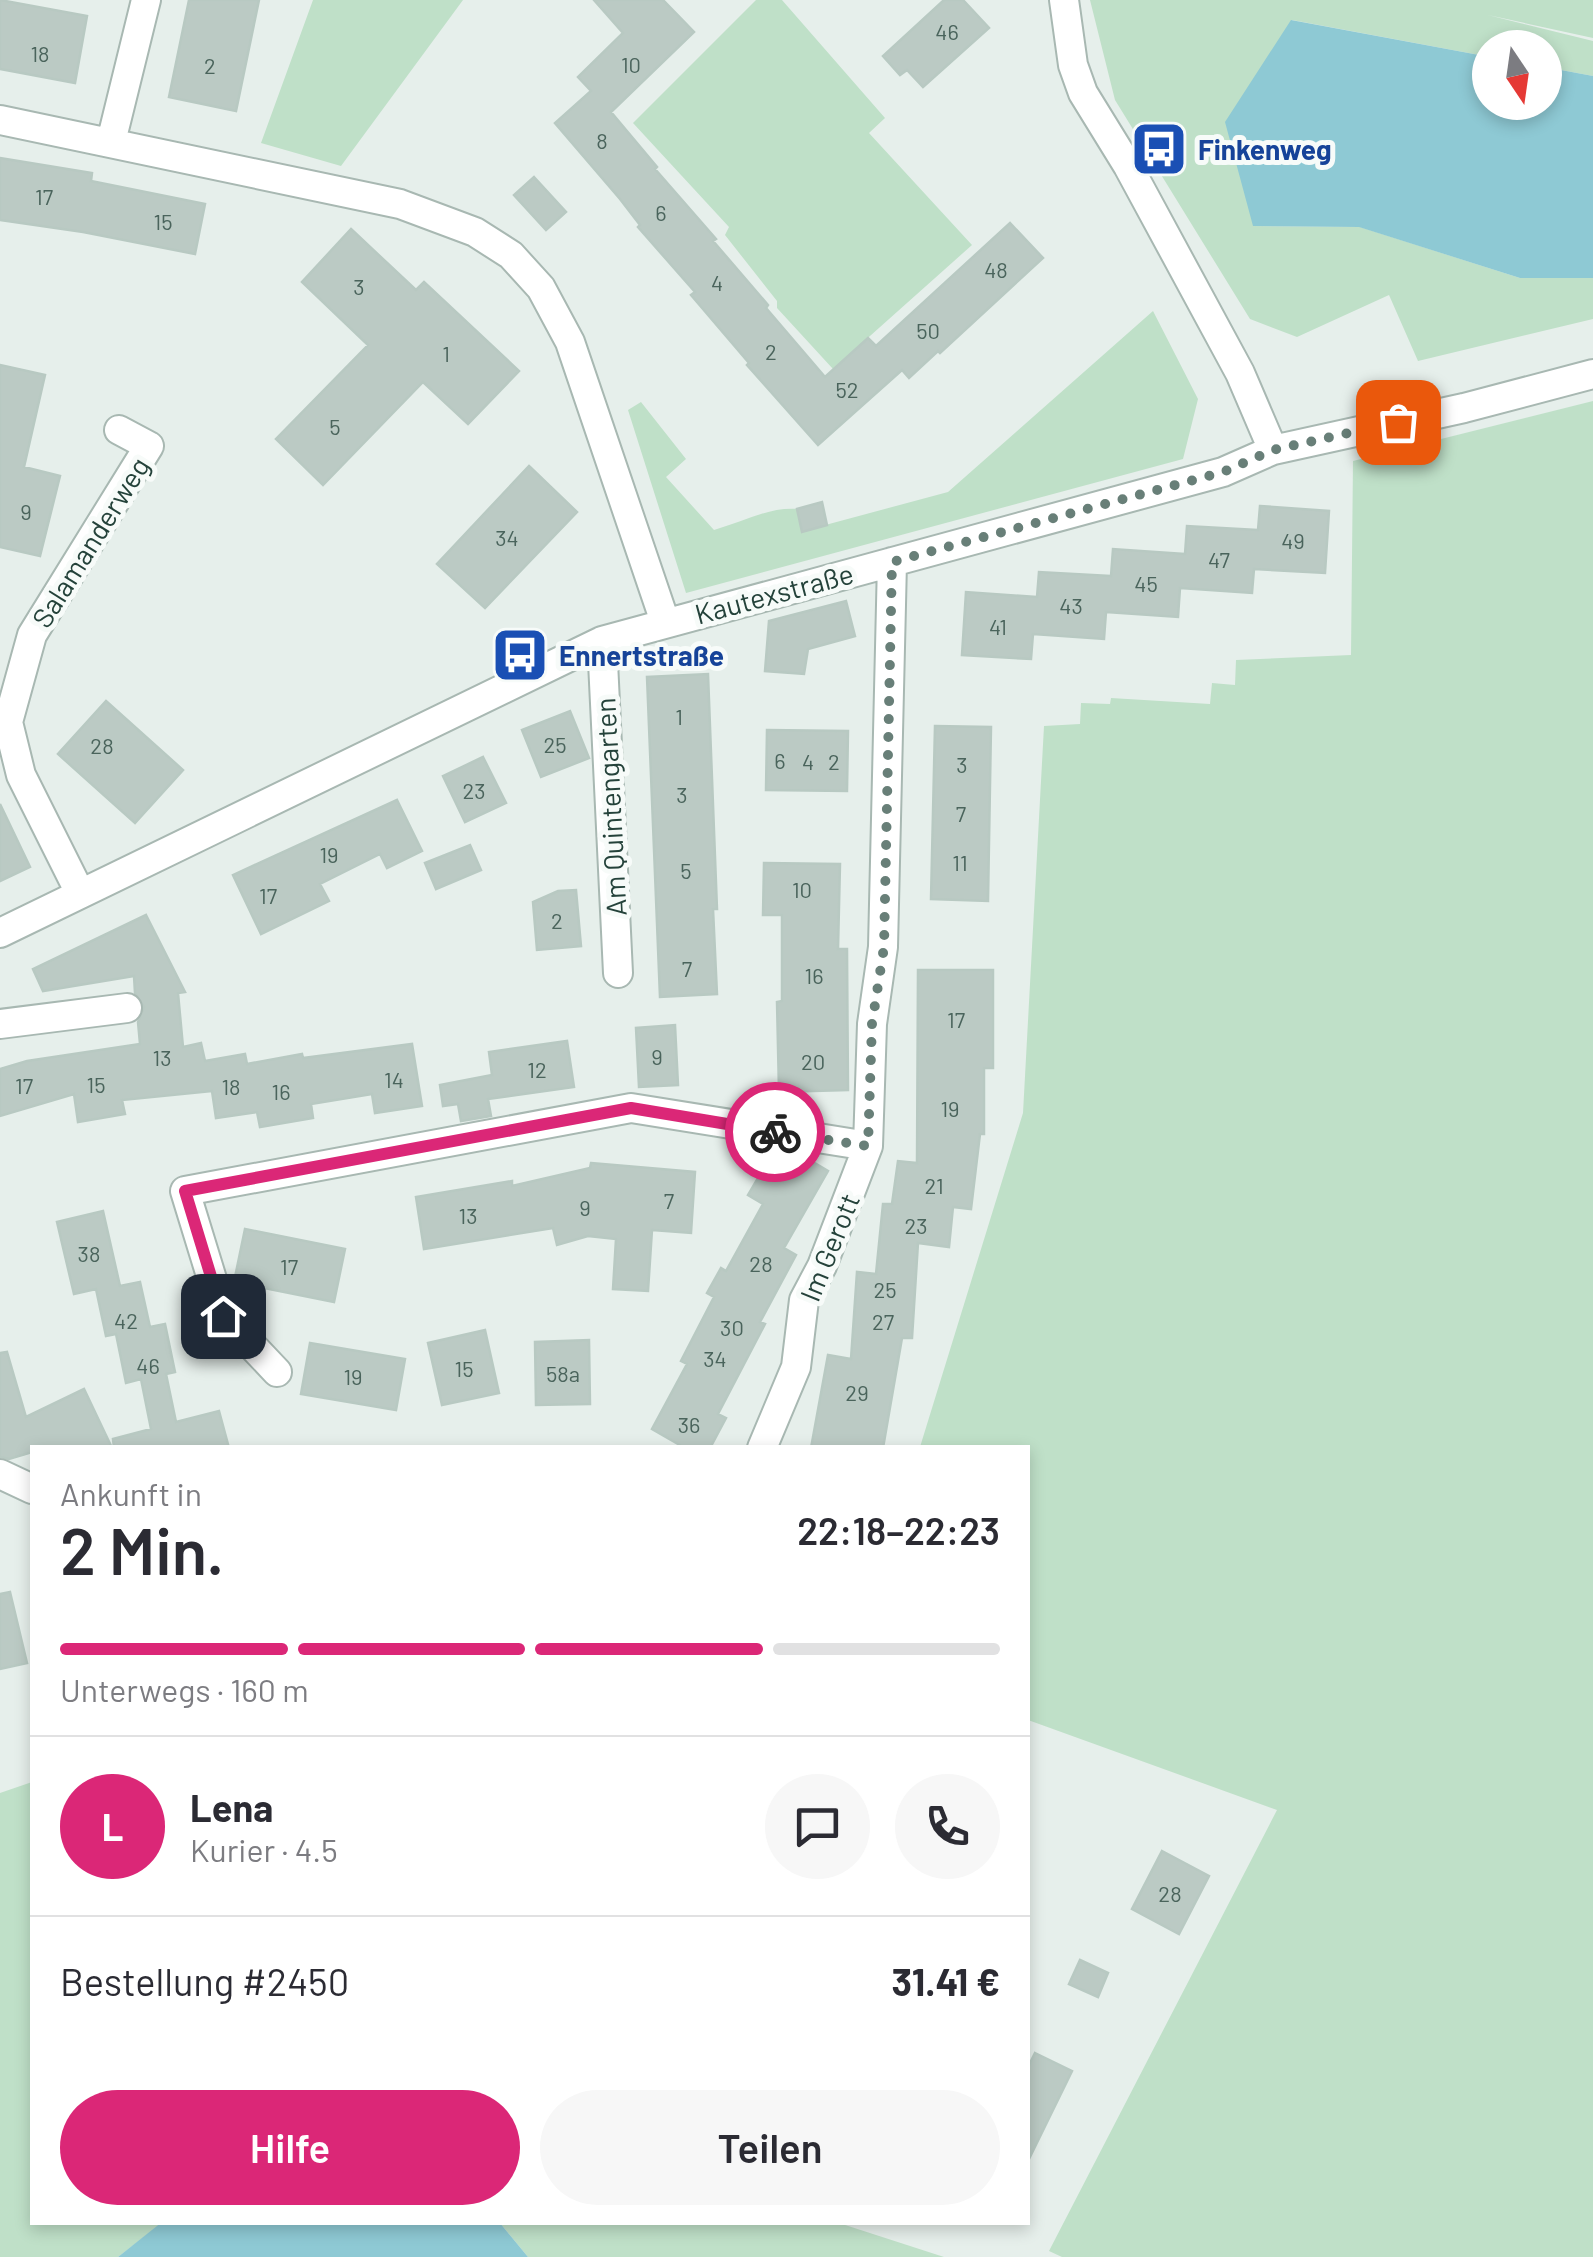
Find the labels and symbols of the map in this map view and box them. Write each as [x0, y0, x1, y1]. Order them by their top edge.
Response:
house number: 46 [935, 18, 959, 44]
north arrow [1472, 30, 1562, 120]
house number: 18 [30, 40, 50, 66]
house number: 10 [621, 51, 641, 77]
house number: 2 [204, 52, 216, 78]
bus stop icon: Finkenweg [1129, 119, 1189, 179]
house number: 8 [596, 127, 608, 153]
place label: Finkenweg [1198, 132, 1332, 166]
house number: 17 [35, 183, 53, 209]
house number: 6 [655, 199, 667, 225]
house number: 15 [153, 208, 173, 234]
house number: 48 [984, 256, 1008, 282]
house number: 4 [711, 269, 723, 295]
house number: 3 [353, 273, 365, 299]
house number: 50 [916, 317, 940, 343]
house number: 2 [765, 338, 777, 364]
house number: 1 [442, 340, 450, 366]
house number: 52 [835, 376, 859, 402]
pin [1356, 380, 1441, 465]
house number: 5 [329, 413, 341, 439]
street label: Salamanderweg [24, 451, 156, 633]
house number: 9 [20, 498, 32, 524]
house number: 34 [495, 524, 519, 550]
house number: 49 [1281, 527, 1305, 553]
house number: 47 [1208, 546, 1230, 572]
street label: Kautexstraße [691, 556, 857, 630]
house number: 45 [1134, 570, 1158, 596]
house number: 43 [1059, 592, 1083, 618]
house number: 41 [989, 613, 1007, 639]
bus stop icon: Ennertstraße [490, 625, 550, 685]
place label: Ennertstraße [559, 638, 724, 672]
street label: Am Quintengarten [587, 697, 633, 917]
house number: 1 [675, 703, 683, 729]
house number: 25 [543, 731, 567, 757]
house number: 28 [90, 732, 114, 758]
house number: 6 [774, 747, 786, 773]
house number: 4 [802, 748, 814, 774]
house number: 2 [828, 748, 840, 774]
house number: 3 [956, 751, 968, 777]
house number: 23 [463, 777, 486, 803]
house number: 3 [676, 781, 688, 807]
house number: 7 [956, 800, 966, 826]
house number: 19 [319, 841, 339, 867]
house number: 11 [952, 849, 968, 875]
house number: 5 [680, 857, 692, 883]
house number: 10 [792, 876, 812, 902]
house number: 17 [259, 882, 277, 908]
house number: 2 [551, 907, 563, 933]
house number: 7 [682, 955, 692, 981]
house number: 16 [804, 962, 824, 988]
house number: 17 [947, 1006, 965, 1032]
house number: 9 [651, 1043, 663, 1069]
house number: 13 [152, 1044, 172, 1070]
house number: 20 [801, 1048, 825, 1074]
house number: 12 [527, 1056, 547, 1082]
house number: 14 [384, 1066, 404, 1092]
house number: 15 [86, 1071, 106, 1097]
house number: 17 [15, 1072, 33, 1098]
house number: 18 [221, 1073, 241, 1099]
house number: 16 [271, 1078, 291, 1104]
courier [725, 1082, 825, 1182]
house number: 19 [940, 1095, 960, 1121]
house number: 21 [924, 1172, 944, 1198]
house number: 7 [664, 1187, 674, 1213]
street label: Im Gerott [792, 1188, 866, 1306]
house number: 9 [579, 1194, 591, 1220]
house number: 13 [458, 1202, 478, 1228]
house number: 23 [905, 1212, 928, 1238]
house number: 38 [78, 1240, 100, 1266]
house number: 28 [749, 1250, 773, 1276]
house number: 17 [280, 1253, 298, 1279]
pin [181, 1274, 266, 1359]
house number: 25 [873, 1276, 897, 1302]
house number: 42 [114, 1307, 138, 1333]
house number: 27 [872, 1308, 894, 1334]
house number: 30 [720, 1314, 744, 1340]
house number: 34 [703, 1345, 727, 1371]
house number: 46 [136, 1352, 160, 1378]
house number: 15 [454, 1355, 474, 1381]
house number: 58a [546, 1360, 580, 1386]
house number: 19 [343, 1363, 363, 1389]
house number: 29 [845, 1379, 869, 1405]
house number: 36 [678, 1411, 700, 1437]
house number: 28 [1158, 1880, 1182, 1906]

